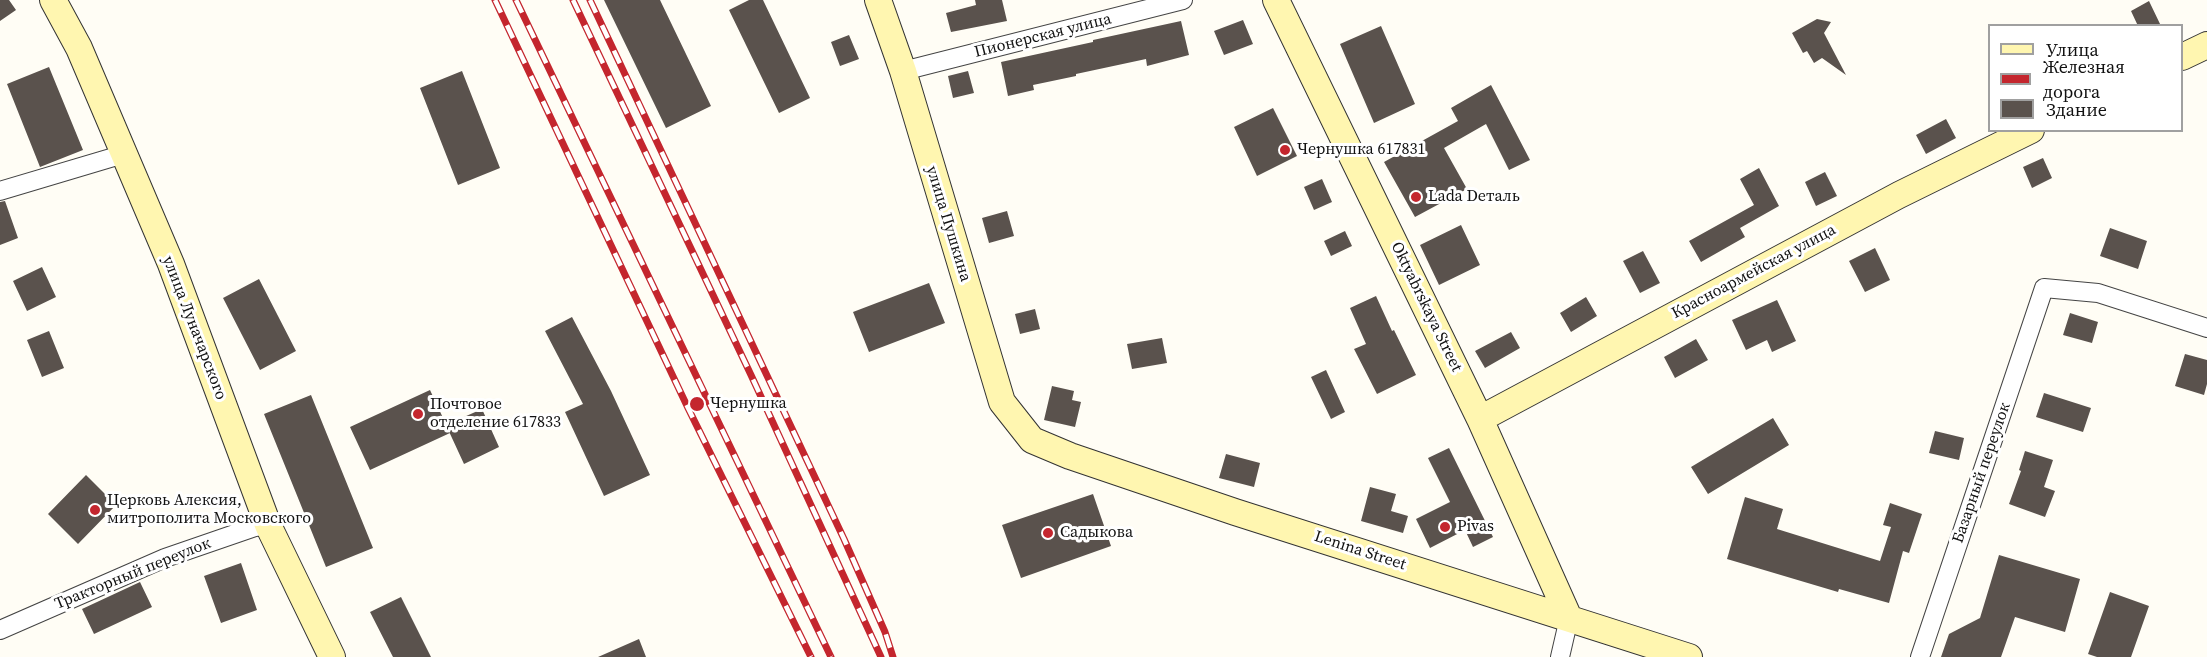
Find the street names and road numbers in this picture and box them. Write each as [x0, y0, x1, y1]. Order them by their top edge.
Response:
street label: Пионерская улица [973, 10, 1113, 62]
street label: улица Пушкина [921, 164, 975, 284]
street label: Красноармейская улица [1669, 221, 1839, 323]
street label: Oktyabrskaya Street [1386, 239, 1466, 375]
street label: улица Луначарского [158, 253, 230, 403]
street label: Базарный переулок [1949, 400, 2015, 546]
street label: Lenina Street [1312, 527, 1408, 575]
street label: Тракторный переулок [52, 534, 214, 614]

